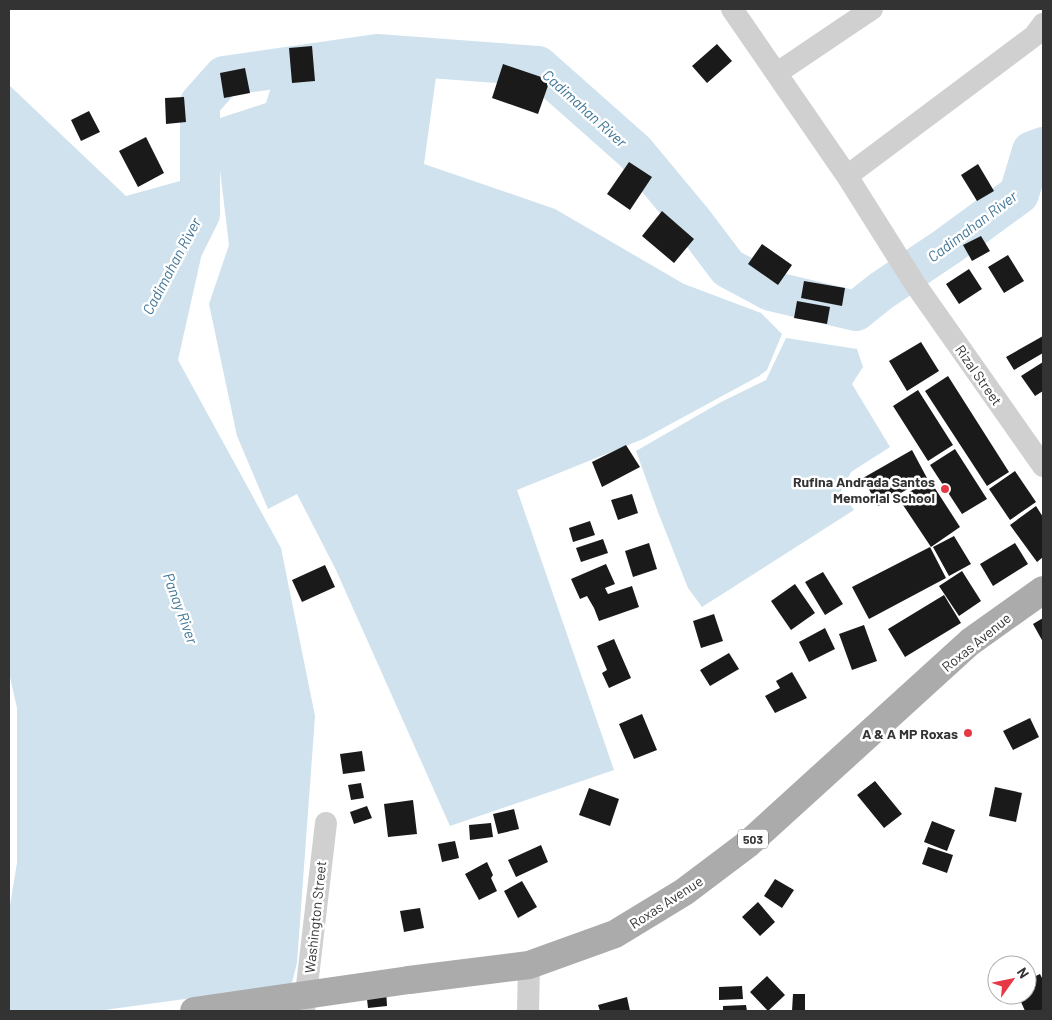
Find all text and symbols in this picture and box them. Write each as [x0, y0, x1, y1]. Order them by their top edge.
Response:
water label: Cadimahan River [539, 65, 631, 151]
water label: Cadimahan River [924, 186, 1021, 265]
water label: Cadimahan River [138, 214, 204, 318]
street label: Rizal Street [952, 342, 1006, 408]
place label: Rufina Andrada Santos Memorial School [793, 473, 935, 506]
marker: Rufina Andrada Santos Memorial School [939, 483, 951, 495]
water label: Panay River [160, 570, 202, 647]
street label: Roxas Avenue [938, 609, 1014, 675]
place label: A & A MP Roxas [862, 725, 958, 742]
marker: A & A MP Roxas [962, 727, 974, 739]
road number: 503 [738, 830, 768, 849]
street label: Washington Street [301, 860, 329, 974]
street label: Roxas Avenue [626, 872, 706, 932]
north arrow [987, 955, 1037, 1005]
text: N [1014, 964, 1033, 981]

